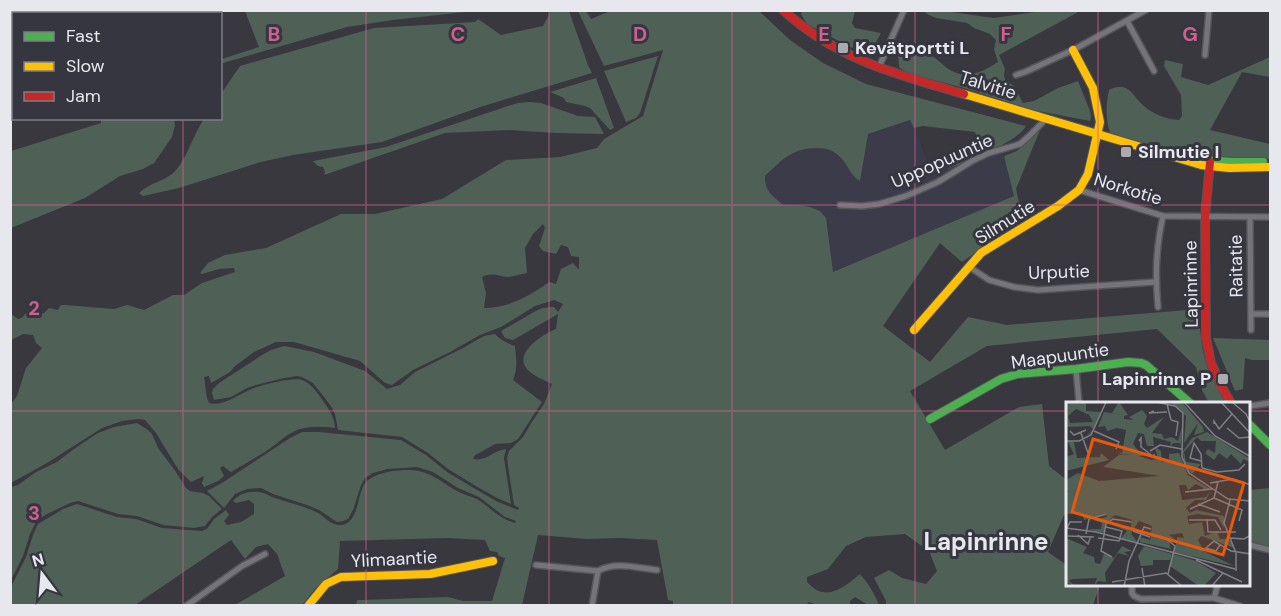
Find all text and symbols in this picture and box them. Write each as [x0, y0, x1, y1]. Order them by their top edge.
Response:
legend [12, 12, 222, 120]
text: B [268, 21, 280, 47]
text: C [451, 21, 465, 47]
text: D [633, 21, 647, 47]
text: E [818, 21, 830, 47]
text: F [1000, 21, 1012, 47]
text: G [1182, 21, 1198, 47]
text: Fast [66, 24, 101, 48]
place label: Kevätportti L [855, 36, 969, 60]
marker: Kevätportti L [836, 41, 850, 55]
text: Slow [66, 54, 105, 78]
street label: Talvitie [957, 65, 1019, 105]
text: Jam [66, 84, 101, 108]
street label: Uppopuuntie [887, 128, 997, 194]
place label: Silmutie I [1138, 140, 1219, 164]
marker: Silmutie I [1119, 145, 1133, 159]
street label: Norkotie [1091, 167, 1165, 211]
street label: Silmutie [970, 194, 1040, 250]
street label: Raitatie [1223, 234, 1249, 298]
street label: Lapinrinne [1178, 240, 1204, 328]
street label: Urputie [1028, 259, 1090, 285]
text: 2 [28, 295, 40, 321]
street label: Maapuuntie [1010, 337, 1110, 375]
place label: Lapinrinne P [1102, 367, 1211, 391]
marker: Lapinrinne P [1216, 372, 1230, 386]
inset map [1066, 402, 1251, 586]
text: 3 [28, 500, 40, 526]
district label: Lapinrinne [923, 526, 1049, 557]
north arrow [12, 544, 72, 604]
street label: Ylimaantie [350, 545, 438, 573]
text: N [29, 548, 47, 572]

